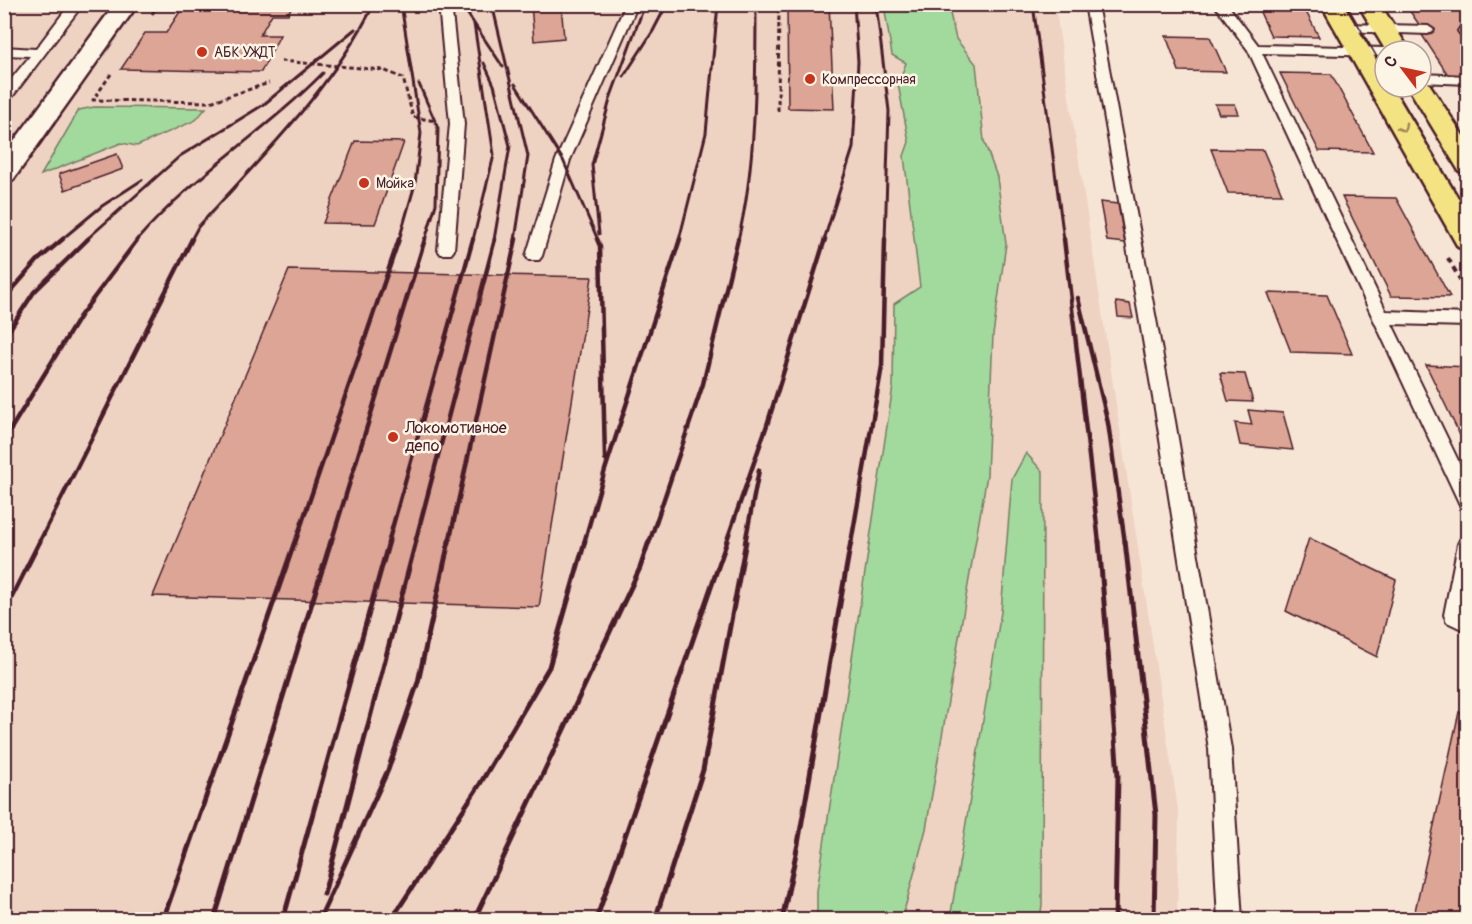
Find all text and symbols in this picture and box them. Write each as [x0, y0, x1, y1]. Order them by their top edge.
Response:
north arrow [1373, 39, 1433, 99]
place label: АБК УЖДТ [214, 44, 276, 61]
marker: АБК УЖДТ [195, 45, 209, 59]
text: С [1380, 52, 1402, 71]
place label: Компрессорная [822, 71, 916, 88]
marker: Компрессорная [803, 72, 817, 86]
one-way arrow [1396, 122, 1407, 132]
place label: Мойка [376, 175, 414, 192]
marker: Мойка [357, 176, 371, 190]
place label: Локомотивное депо [404, 418, 507, 456]
marker: Локомотивное депо [386, 430, 400, 444]

